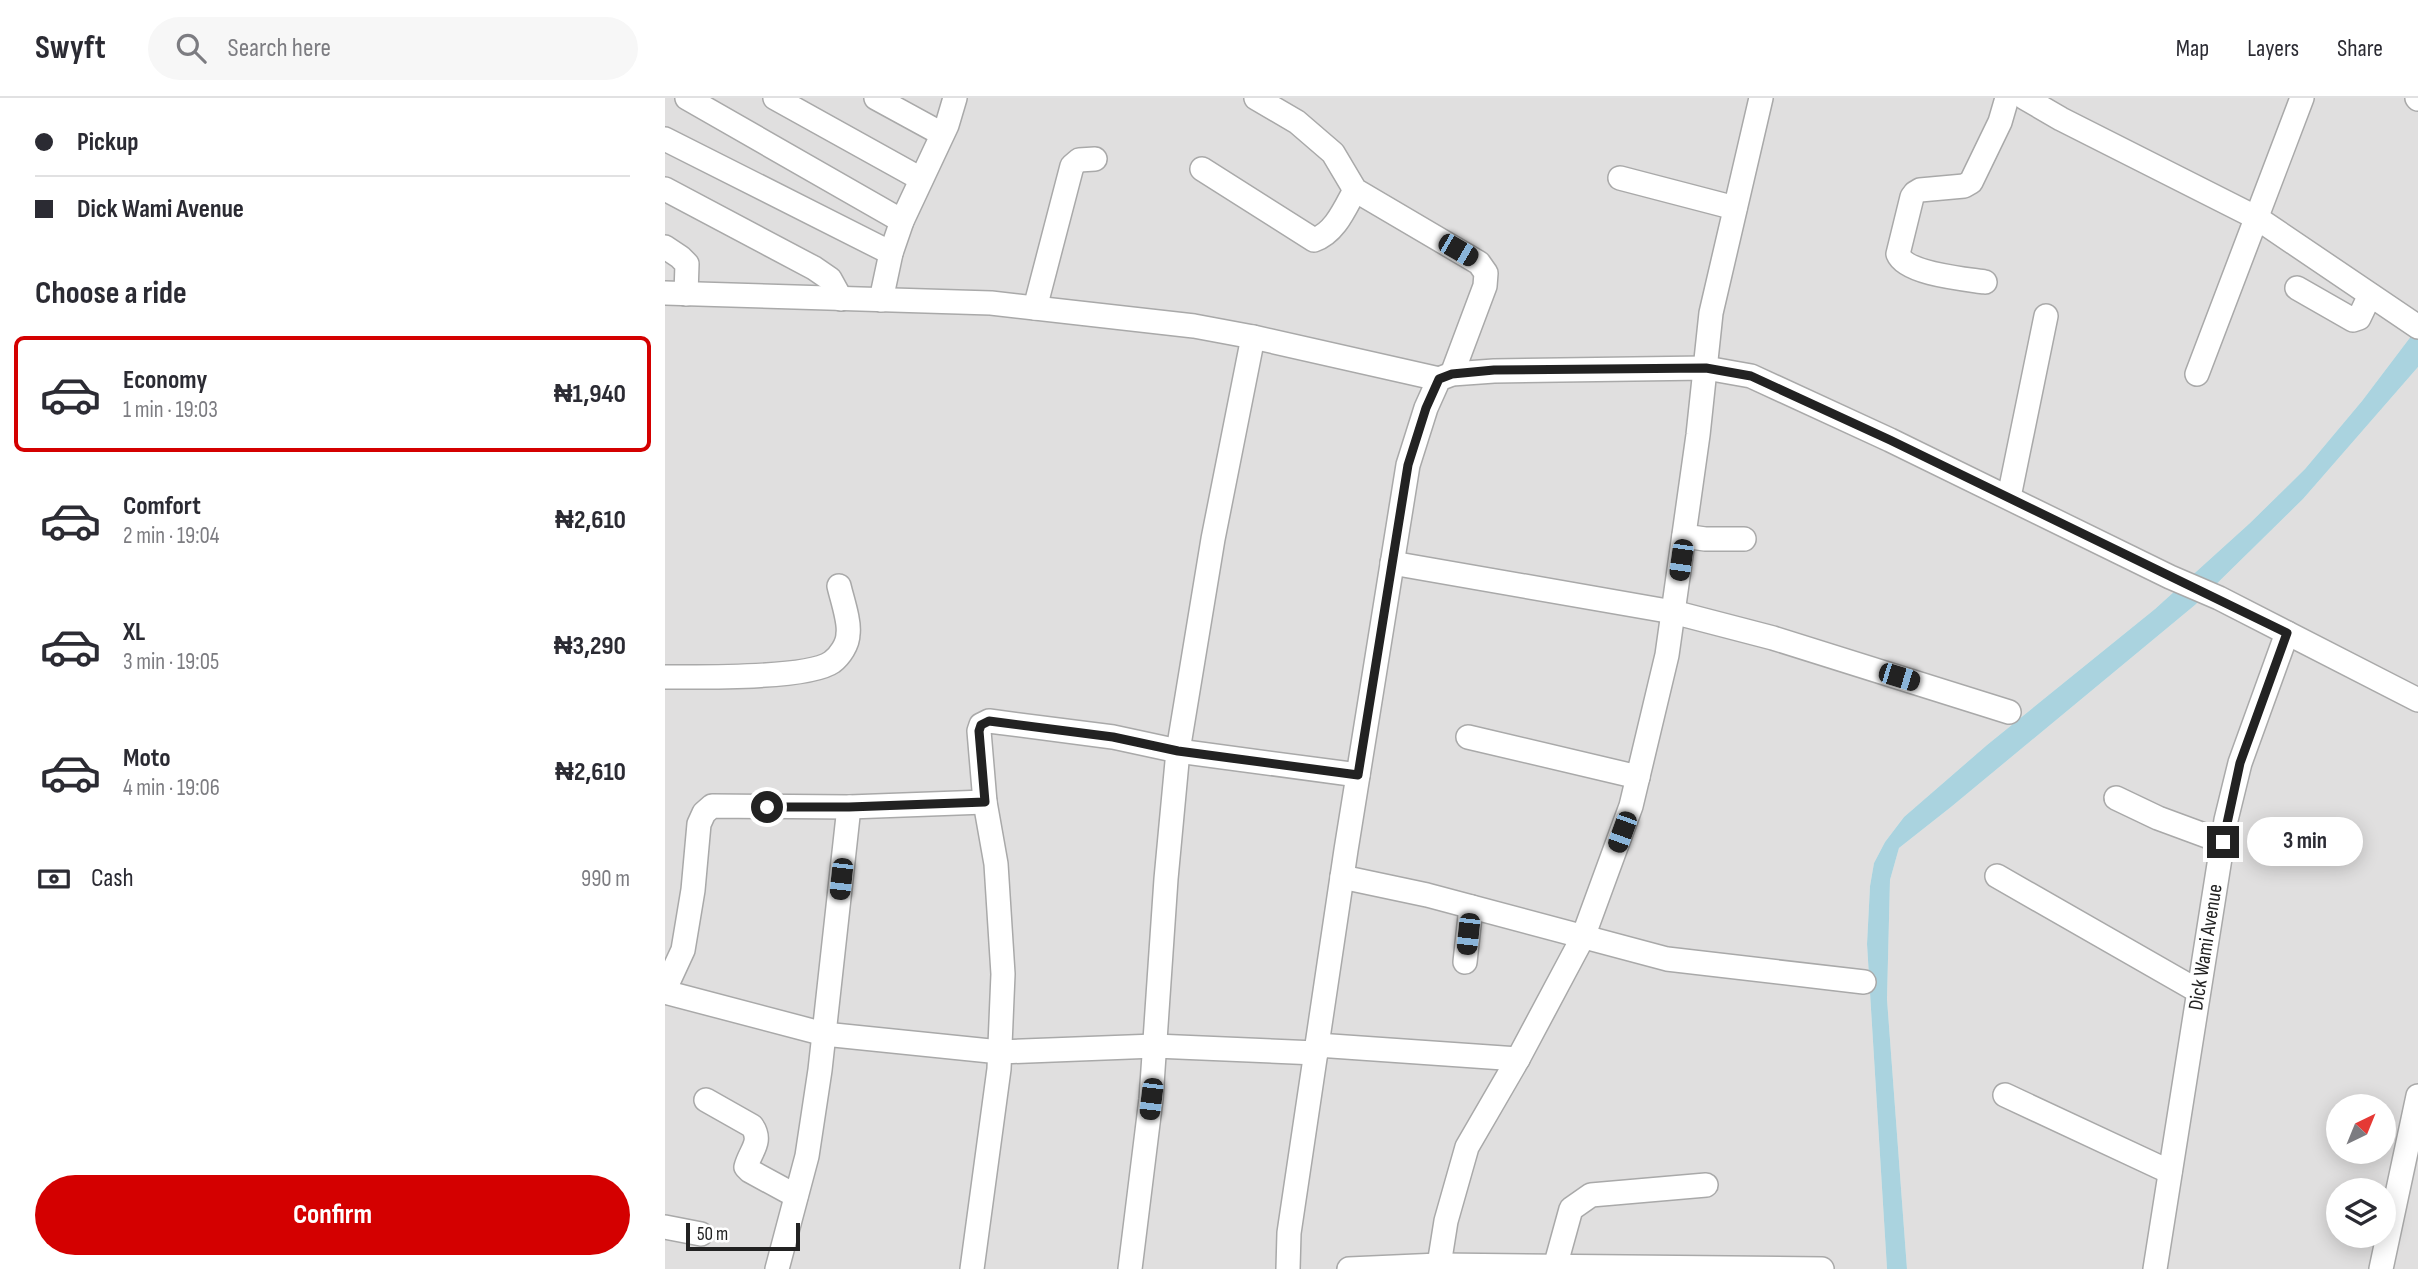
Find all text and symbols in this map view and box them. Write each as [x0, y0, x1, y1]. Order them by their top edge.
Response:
search box [148, 17, 638, 80]
text: Swyft [35, 28, 106, 68]
icon: search [172, 29, 210, 67]
text: Search here [228, 33, 331, 64]
text: Map [2176, 34, 2209, 63]
text: Layers [2247, 34, 2299, 63]
text: Share [2337, 34, 2383, 63]
text: Pickup [77, 127, 139, 158]
text: Dick Wami Avenue [77, 194, 244, 225]
car [1435, 230, 1482, 270]
text: Choose a ride [35, 274, 187, 313]
icon: car [39, 363, 102, 426]
text: Economy [123, 365, 207, 396]
text: ₦1,940 [554, 379, 626, 410]
text: 1 min · 19:03 [123, 396, 218, 424]
icon: car [39, 489, 102, 552]
text: Comfort [123, 491, 201, 522]
text: ₦2,610 [555, 505, 626, 536]
text: 2 min · 19:04 [123, 522, 219, 550]
car [1668, 538, 1695, 582]
icon: car [39, 615, 102, 678]
text: XL [123, 617, 145, 648]
text: ₦3,290 [554, 631, 626, 662]
text: 3 min · 19:05 [123, 648, 219, 676]
car [1876, 661, 1923, 693]
icon: car [39, 741, 102, 804]
text: Moto [123, 743, 171, 774]
text: ₦2,610 [555, 757, 626, 788]
text: 4 min · 19:06 [123, 774, 220, 802]
route start [751, 791, 783, 823]
car [1605, 809, 1640, 855]
callout: 3 min [2247, 818, 2363, 866]
route end [2207, 826, 2239, 858]
text: 3 min [2283, 827, 2327, 855]
car [829, 857, 854, 901]
icon: cash [35, 860, 73, 898]
text: Cash [91, 863, 134, 894]
text: 990 m [581, 865, 630, 893]
street label: Dick Wami Avenue [2183, 882, 2228, 1012]
car [1456, 912, 1481, 956]
car [1139, 1077, 1164, 1121]
north arrow [2326, 1094, 2396, 1164]
map controls [2326, 1094, 2396, 1248]
button: Confirm [35, 1175, 630, 1255]
button: layers [2326, 1178, 2396, 1248]
scale bar [686, 1220, 800, 1252]
text: 50 m [697, 1223, 728, 1246]

